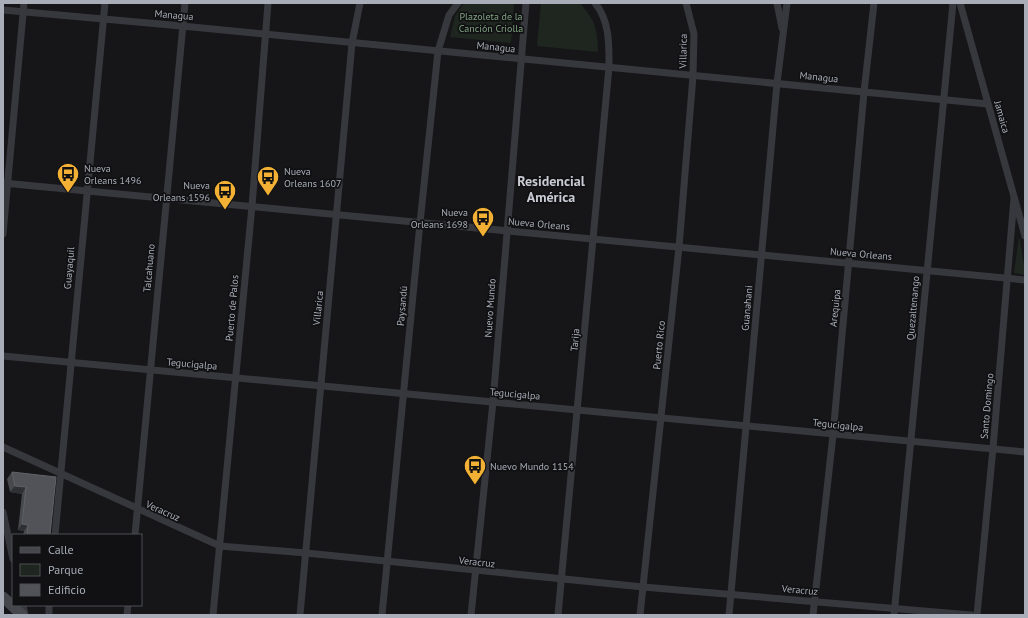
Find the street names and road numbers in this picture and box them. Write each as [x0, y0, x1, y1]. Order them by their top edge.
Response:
street label: Managua [154, 7, 194, 23]
street label: Villarica [676, 33, 690, 69]
street label: Managua [476, 38, 516, 56]
street label: Managua [799, 68, 839, 86]
street label: Jamaica [991, 98, 1013, 135]
street label: Nueva Orleans [507, 215, 571, 233]
street label: Talcahuano [140, 243, 158, 293]
street label: Nueva Orleans [829, 245, 893, 263]
street label: Guayaquil [61, 246, 77, 290]
street label: Puerto de Palos [223, 274, 241, 342]
street label: Quezaltenango [904, 275, 922, 341]
street label: Nuevo Mundo [481, 278, 499, 338]
street label: Paysandú [394, 285, 410, 327]
street label: Guanahani [739, 285, 755, 331]
street label: Arequipa [827, 288, 843, 328]
street label: Villarica [310, 290, 326, 327]
street label: Puerto Rico [650, 320, 668, 370]
street label: Tarija [568, 328, 582, 352]
street label: Tegucigalpa [166, 355, 218, 373]
street label: Santo Domingo [978, 373, 996, 439]
street label: Tegucigalpa [489, 385, 541, 403]
street label: Tegucigalpa [812, 416, 864, 434]
street label: Veracruz [143, 497, 182, 524]
street label: Veracruz [457, 554, 496, 570]
street label: Veracruz [780, 582, 819, 598]

